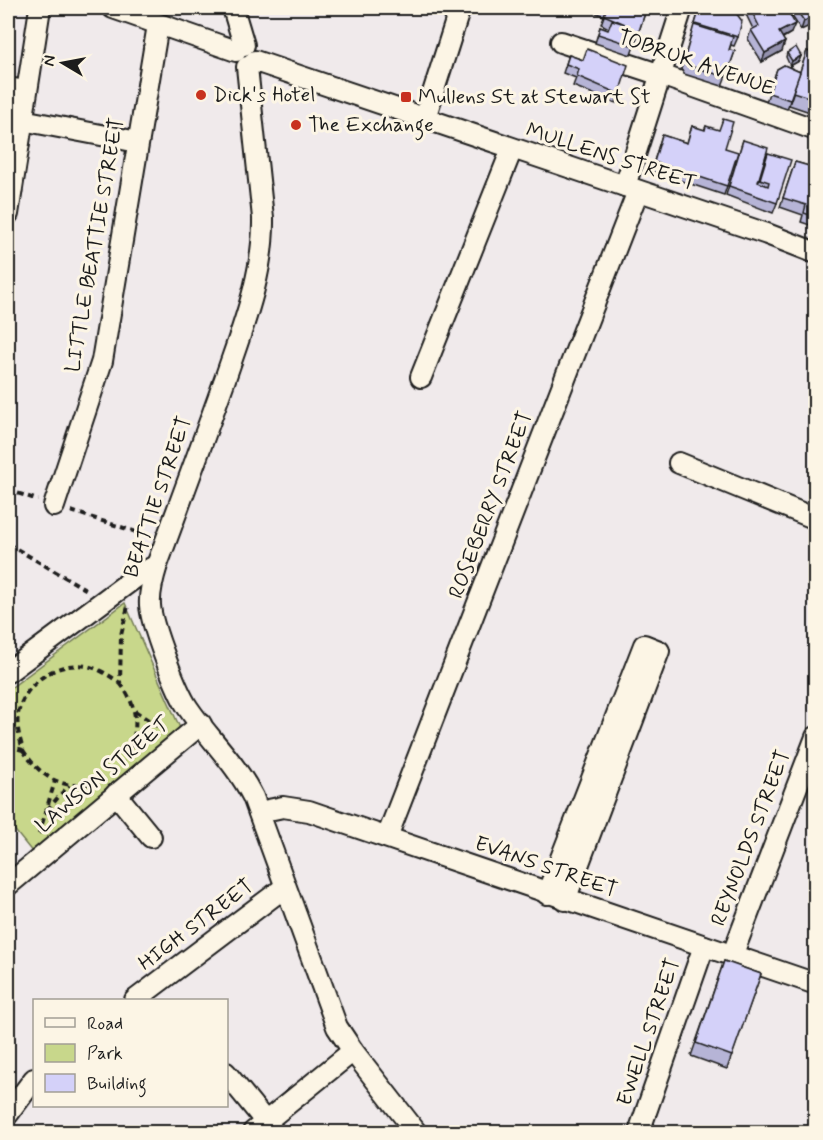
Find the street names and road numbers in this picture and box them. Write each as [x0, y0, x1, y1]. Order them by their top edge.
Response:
street label: TOBRUK AVENUE [614, 23, 778, 103]
street label: LITTLE BEATTIE STREET [59, 116, 131, 374]
street label: MULLENS STREET [522, 116, 700, 198]
street label: ROSEBERRY STREET [442, 407, 540, 603]
street label: BEATTIE STREET [117, 413, 199, 581]
street label: LAWSON STREET [30, 710, 177, 840]
street label: REYNOLDS STREET [705, 746, 797, 930]
street label: EVANS STREET [471, 829, 621, 905]
street label: HIGH STREET [133, 873, 259, 977]
street label: EWELL STREET [611, 954, 687, 1110]

